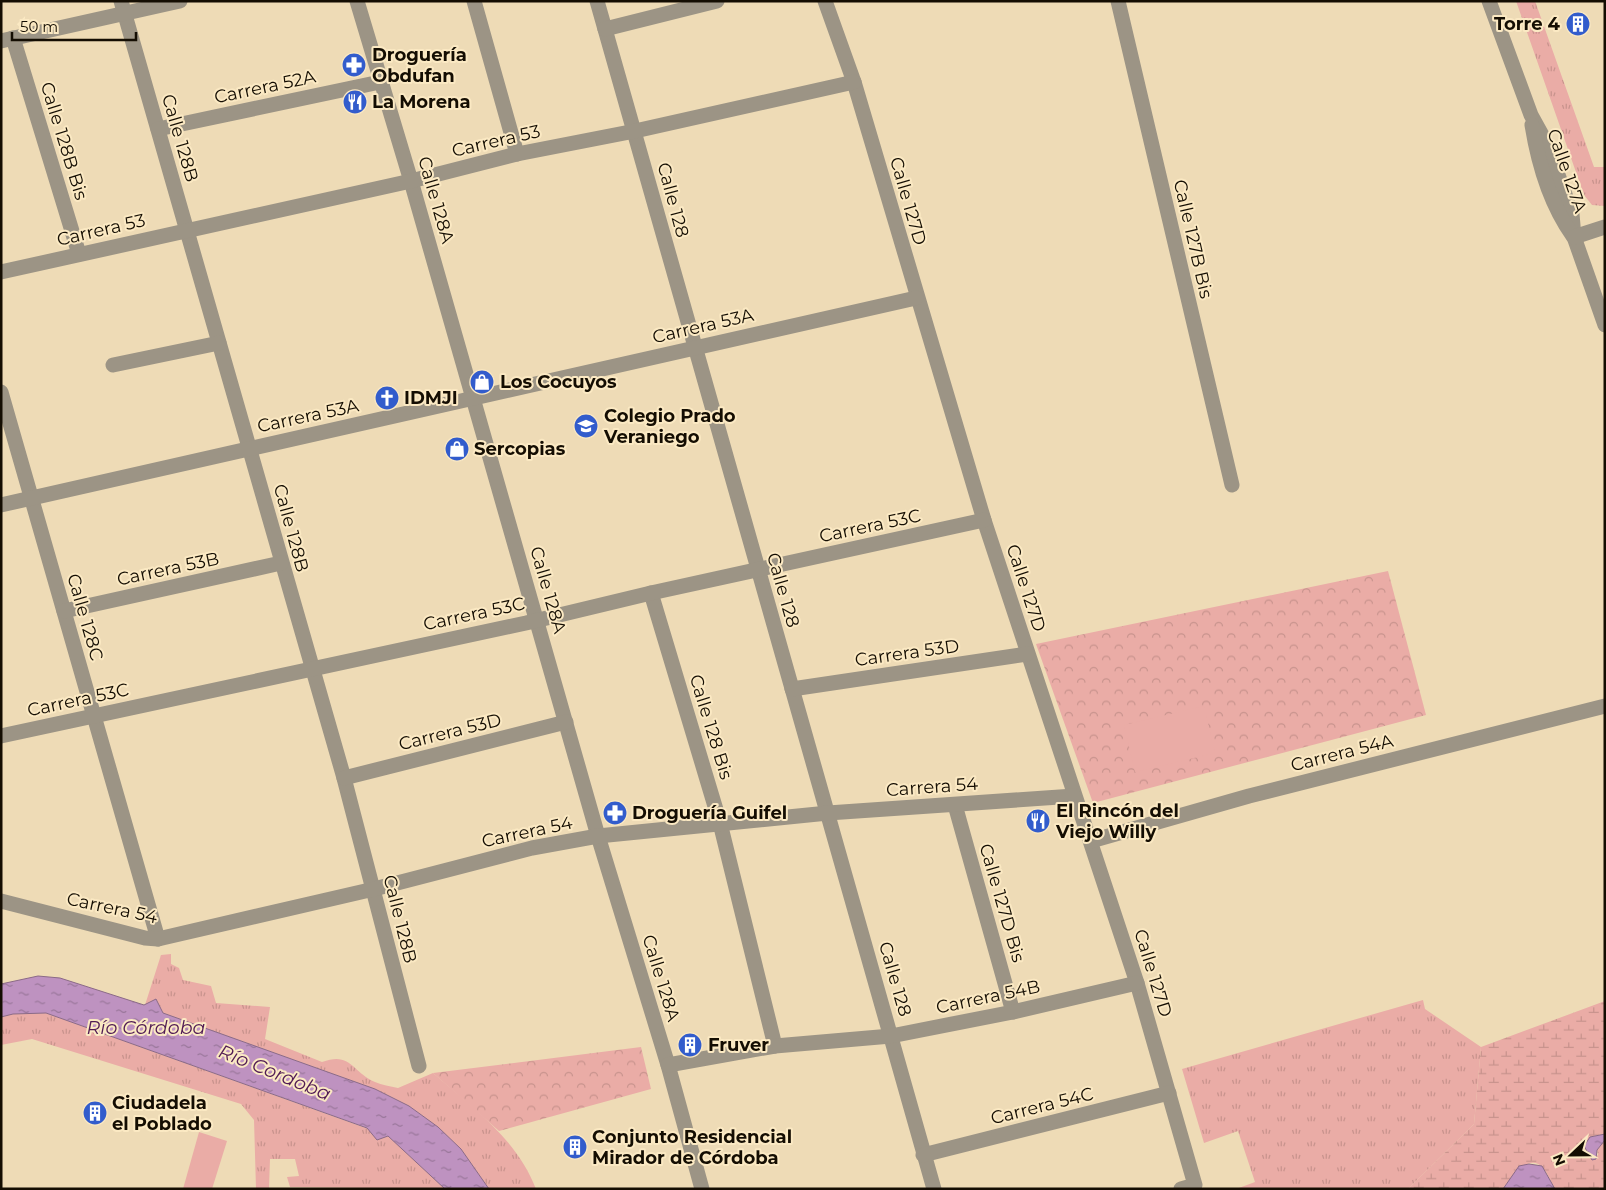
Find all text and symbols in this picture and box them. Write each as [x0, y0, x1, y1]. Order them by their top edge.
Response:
scale bar [12, 10, 136, 42]
building icon: Torre 4 [1565, 11, 1591, 37]
place label: Torre 4 [1494, 13, 1561, 35]
text: 50 m [20, 17, 58, 36]
place label: Droguería Obdufan [372, 44, 467, 87]
pharmacy icon: Droguería Obdufan [341, 52, 367, 78]
street label: Carrera 52A [212, 65, 318, 108]
street label: Calle 128B Bis [36, 79, 92, 203]
restaurant icon: La Morena [342, 89, 368, 115]
place label: La Morena [372, 91, 471, 113]
street label: Calle 128B [157, 92, 203, 184]
street label: Carrera 53 [450, 120, 542, 162]
street label: Calle 127A [1542, 126, 1592, 216]
street label: Calle 128A [413, 154, 459, 246]
street label: Calle 127D [885, 154, 931, 248]
street label: Calle 128 [652, 160, 694, 240]
street label: Calle 127B Bis [1169, 177, 1217, 301]
street label: Carrera 53 [55, 209, 147, 251]
street label: Carrera 53A [650, 304, 756, 348]
shop icon: Los Cocuyos [469, 369, 495, 395]
place label: Los Cocuyos [500, 371, 617, 393]
church icon: IDMJI [374, 385, 400, 411]
place label: IDMJI [404, 387, 458, 409]
street label: Carrera 53A [255, 394, 361, 437]
place label: Colegio Prado Veraniego [603, 405, 736, 448]
school or university icon: Colegio Prado Veraniego [573, 413, 599, 439]
shop icon: Sercopias [444, 436, 470, 462]
place label: Sercopias [474, 438, 566, 460]
street label: Calle 128B [269, 482, 313, 574]
street label: Carrera 53C [817, 504, 923, 547]
street label: Calle 127D [1002, 541, 1050, 635]
street label: Calle 128A [525, 544, 571, 636]
street label: Carrera 53B [115, 547, 221, 591]
street label: Calle 128 [762, 550, 804, 630]
street label: Calle 128C [62, 571, 108, 663]
street label: Carrera 53C [421, 592, 527, 635]
street label: Carrera 53D [853, 635, 961, 671]
street label: Calle 128 Bis [685, 672, 737, 782]
street label: Carrera 53C [25, 678, 131, 721]
street label: Carrera 53D [396, 709, 504, 755]
street label: Carrera 54A [1288, 730, 1396, 776]
street label: Carrera 54 [885, 773, 979, 801]
pharmacy icon: Droguería Guifel [602, 800, 628, 826]
place label: El Rincón del Viejo Willy [1055, 800, 1179, 843]
place label: Droguería Guifel [632, 802, 787, 824]
restaurant icon: El Rincón del Viejo Willy [1025, 808, 1051, 834]
street label: Carrera 54 [480, 812, 574, 852]
street label: Calle 127D Bis [975, 841, 1030, 965]
street label: Calle 128B [378, 873, 422, 965]
street label: Carrera 54 [65, 888, 159, 928]
street label: Calle 127D [1129, 926, 1177, 1020]
street label: Calle 128A [637, 932, 685, 1024]
street label: Calle 128 [874, 939, 916, 1019]
street label: Carrera 54B [934, 975, 1042, 1019]
water label: Río Córdoba [87, 1016, 206, 1039]
building icon: Fruver [677, 1032, 703, 1058]
place label: Fruver [708, 1034, 769, 1056]
water label: Río Cordoba [215, 1040, 334, 1105]
street label: Carrera 54C [988, 1083, 1096, 1129]
place label: Ciudadela el Poblado [112, 1092, 212, 1135]
building icon: Ciudadela el Poblado [82, 1100, 108, 1126]
place label: Conjunto Residencial Mirador de Córdoba [592, 1126, 792, 1169]
north arrow [1546, 1130, 1596, 1180]
building icon: Conjunto Residencial Mirador de Córdoba [562, 1134, 588, 1160]
text: N [1548, 1151, 1569, 1168]

